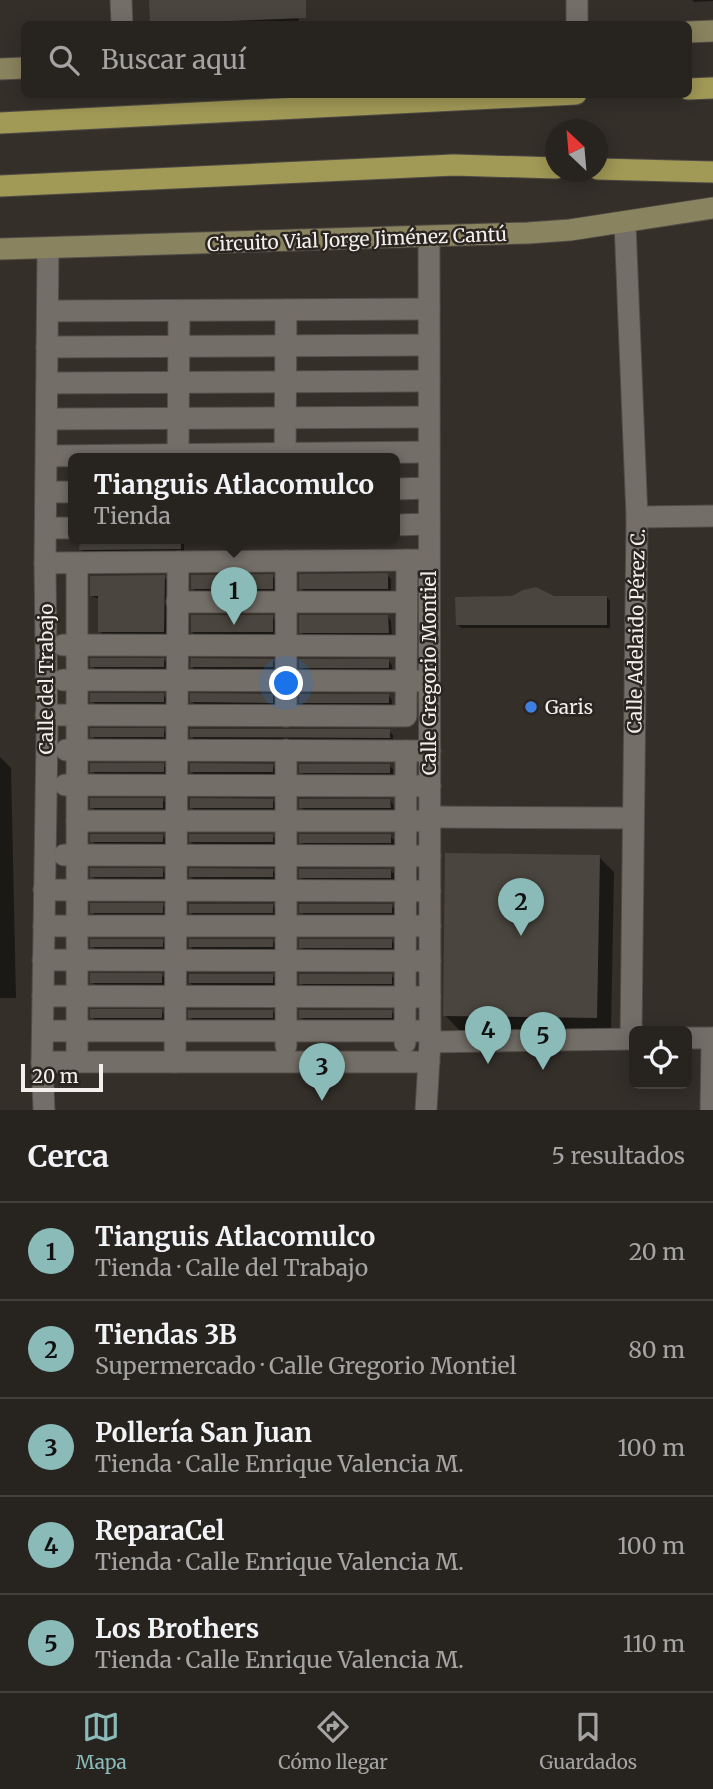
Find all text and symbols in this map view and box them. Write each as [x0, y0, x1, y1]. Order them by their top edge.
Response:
search box [21, 21, 692, 98]
icon: search [45, 41, 83, 79]
text: Buscar aquí [101, 43, 246, 76]
north arrow [545, 119, 608, 182]
street label: Circuito Vial Jorge Jiménez Cantú [207, 222, 507, 256]
popup [68, 453, 400, 544]
text: Tianguis Atlacomulco [94, 468, 374, 501]
text: Tienda [94, 501, 171, 530]
street label: Calle Adelaido Pérez C. [622, 528, 650, 734]
pin: 1 [211, 567, 257, 625]
street label: Calle Gregorio Montiel [417, 571, 441, 775]
street label: Calle del Trabajo [34, 604, 58, 754]
your location [269, 666, 303, 700]
place label: Garis [545, 695, 593, 719]
marker: Garis [523, 699, 539, 715]
pin: 2 [498, 878, 544, 936]
pin: 4 [465, 1006, 511, 1064]
pin: 5 [520, 1012, 566, 1070]
map controls [629, 1026, 692, 1089]
button: locate [629, 1026, 692, 1089]
pin: 3 [299, 1043, 345, 1101]
scale bar [21, 1061, 103, 1093]
text: 20 m [32, 1064, 79, 1088]
text: Cerca [28, 1137, 109, 1175]
text: 5 resultados [552, 1141, 685, 1170]
text: Tianguis Atlacomulco [95, 1220, 375, 1253]
text: 1 [46, 1237, 56, 1266]
text: 20 m [629, 1237, 685, 1266]
text: Tienda · Calle del Trabajo [95, 1253, 368, 1282]
text: Tiendas 3B [95, 1318, 237, 1351]
text: 2 [44, 1335, 58, 1364]
text: 80 m [628, 1335, 685, 1364]
text: Supermercado · Calle Gregorio Montiel [95, 1351, 517, 1380]
text: Pollería San Juan [95, 1416, 312, 1449]
text: 3 [44, 1433, 58, 1462]
text: 100 m [617, 1433, 685, 1462]
text: Tienda · Calle Enrique Valencia M. [95, 1449, 464, 1478]
text: ReparaCel [95, 1514, 224, 1547]
text: 4 [44, 1531, 58, 1560]
text: 100 m [617, 1531, 685, 1560]
text: Tienda · Calle Enrique Valencia M. [95, 1547, 464, 1576]
text: Los Brothers [95, 1612, 259, 1645]
text: 5 [44, 1629, 58, 1658]
text: 110 m [623, 1629, 685, 1658]
text: Tienda · Calle Enrique Valencia M. [95, 1645, 464, 1674]
tab: Mapa [76, 1708, 127, 1774]
tab: Cómo llegar [278, 1708, 388, 1774]
tab: Guardados [540, 1708, 637, 1774]

